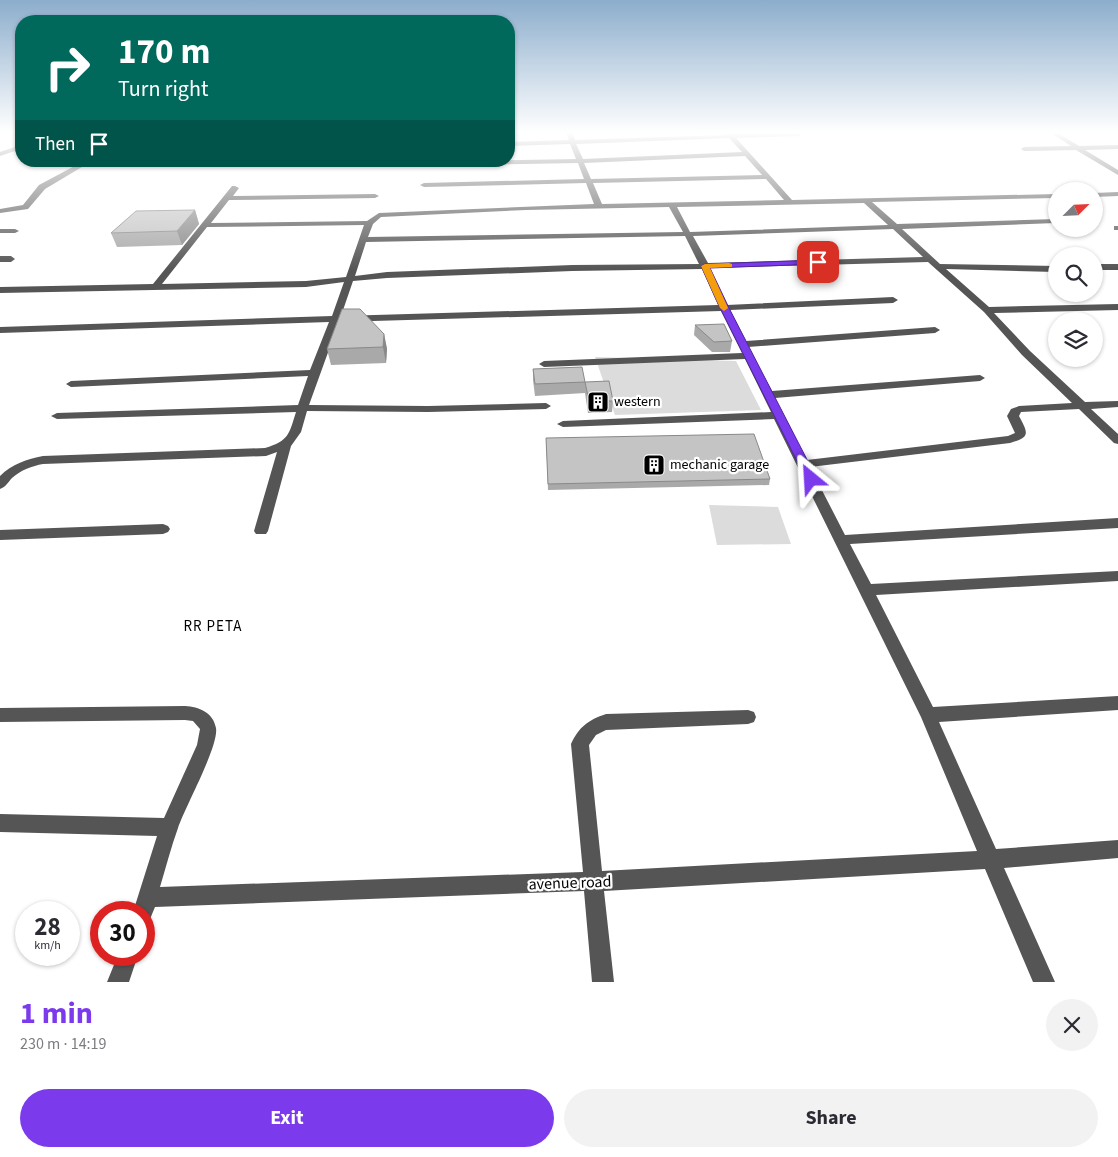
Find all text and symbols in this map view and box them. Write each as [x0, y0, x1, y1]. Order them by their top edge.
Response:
text: 170 m [118, 27, 210, 77]
icon: right [35, 35, 100, 100]
text: Turn right [118, 73, 208, 105]
icon: arrive [85, 130, 113, 158]
text: Then [35, 131, 75, 158]
north arrow [1048, 182, 1102, 238]
map controls [1048, 182, 1103, 367]
pin [797, 241, 839, 283]
button: search [1048, 247, 1103, 302]
icon: arrive [804, 248, 832, 276]
button: layers [1048, 312, 1103, 367]
building icon: western [586, 390, 610, 414]
place label: western [614, 392, 661, 412]
position arrow [784, 452, 836, 504]
building icon: mechanic garage [642, 453, 666, 477]
place label: mechanic garage [670, 455, 769, 475]
district label: RR PETA [183, 616, 243, 637]
street label: avenue road [528, 871, 612, 895]
speed limit sign: 30 [90, 901, 155, 966]
text: 28 [34, 909, 61, 945]
text: km/h [34, 937, 61, 954]
text: 1 min [20, 992, 93, 1035]
button: close [1046, 999, 1098, 1051]
text: 230 m · 14:19 [20, 1033, 107, 1055]
button: Exit [20, 1089, 554, 1147]
button: Share [564, 1089, 1098, 1147]

